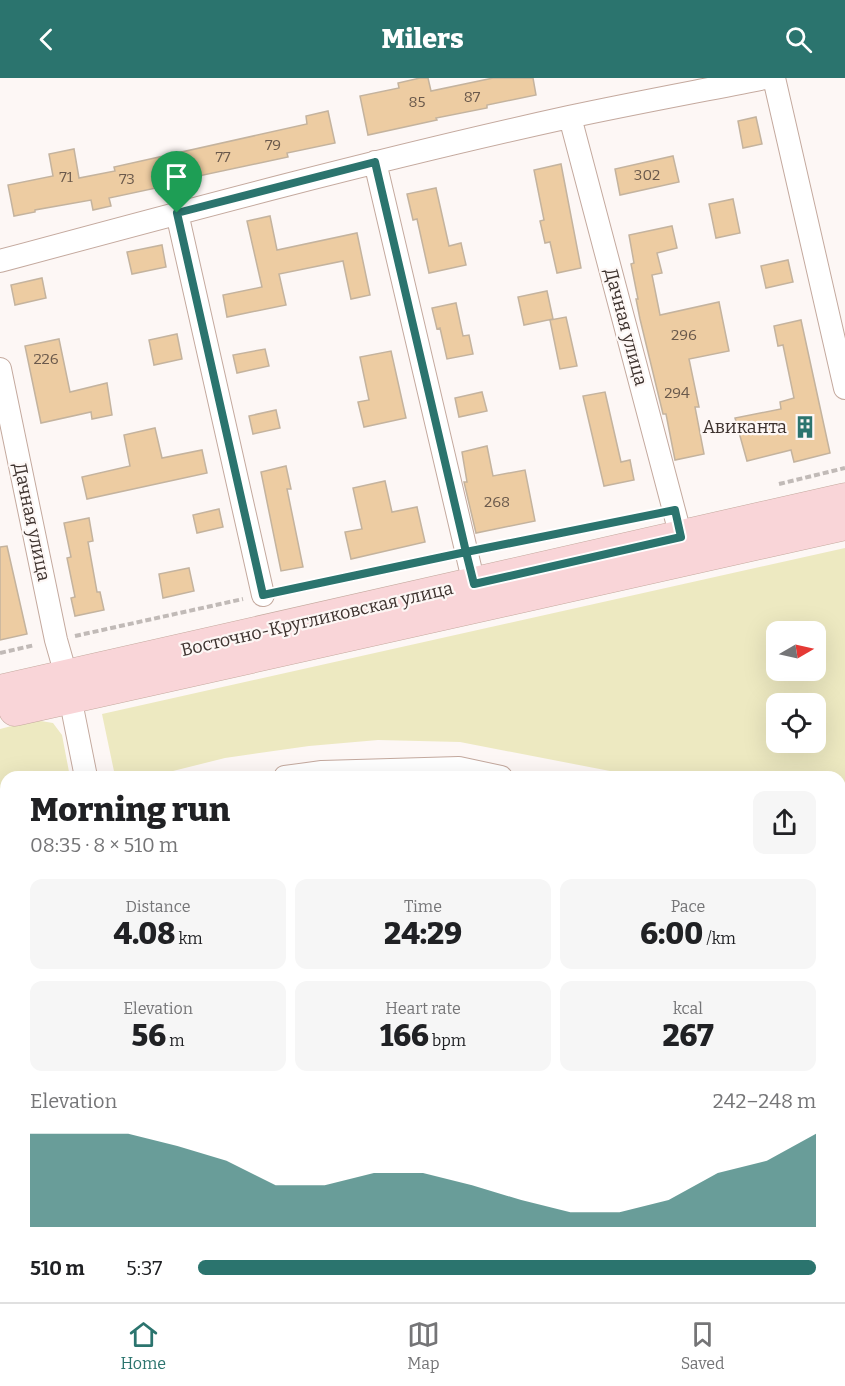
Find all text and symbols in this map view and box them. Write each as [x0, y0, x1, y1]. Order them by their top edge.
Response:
icon: back [30, 23, 63, 56]
text: Milers [381, 23, 464, 55]
icon: search [782, 23, 815, 56]
house number: 87 [464, 88, 481, 106]
house number: 85 [408, 93, 426, 111]
house number: 79 [265, 136, 281, 154]
house number: 77 [215, 148, 231, 166]
pin [151, 151, 202, 213]
icon: arrive [160, 160, 193, 193]
house number: 302 [634, 166, 660, 184]
house number: 71 [59, 168, 73, 186]
house number: 73 [119, 170, 135, 188]
street label: Дачная улица [600, 266, 652, 388]
house number: 296 [671, 326, 697, 344]
house number: 226 [33, 350, 59, 368]
house number: 294 [664, 384, 690, 402]
building icon: Авиканта [792, 414, 818, 440]
place label: Авиканта [702, 416, 787, 438]
street label: Дачная улица [9, 461, 55, 583]
house number: 268 [484, 493, 510, 511]
street label: Восточно-Кругликовская улица [179, 577, 455, 661]
north arrow [766, 621, 826, 681]
map controls [766, 621, 826, 753]
button: locate [766, 693, 826, 753]
text: Morning run [30, 790, 230, 830]
button: share [753, 791, 816, 854]
text: 08:35 · 8 × 510 m [30, 833, 178, 857]
text: Distance [126, 897, 190, 916]
text: Time [404, 897, 442, 916]
text: Pace [671, 897, 705, 916]
text: 4.08 [113, 916, 175, 952]
text: 24:29 [384, 916, 462, 952]
text: 6:00 [640, 916, 703, 952]
text: km [175, 929, 203, 948]
text: /km [703, 929, 736, 948]
text: Elevation [123, 999, 193, 1018]
text: Heart rate [385, 999, 461, 1018]
text: kcal [673, 999, 703, 1018]
text: 56 [132, 1018, 166, 1054]
text: 166 [380, 1018, 429, 1054]
text: 267 [662, 1018, 714, 1054]
text: m [166, 1031, 184, 1050]
text: bpm [429, 1031, 466, 1050]
text: Elevation [30, 1089, 117, 1113]
text: 242–248 m [713, 1089, 816, 1113]
text: 510 m [30, 1256, 85, 1280]
text: 5:37 [126, 1256, 162, 1280]
tab: Home [120, 1318, 166, 1373]
tab: Map [407, 1318, 440, 1373]
tab: Saved [681, 1318, 725, 1373]

